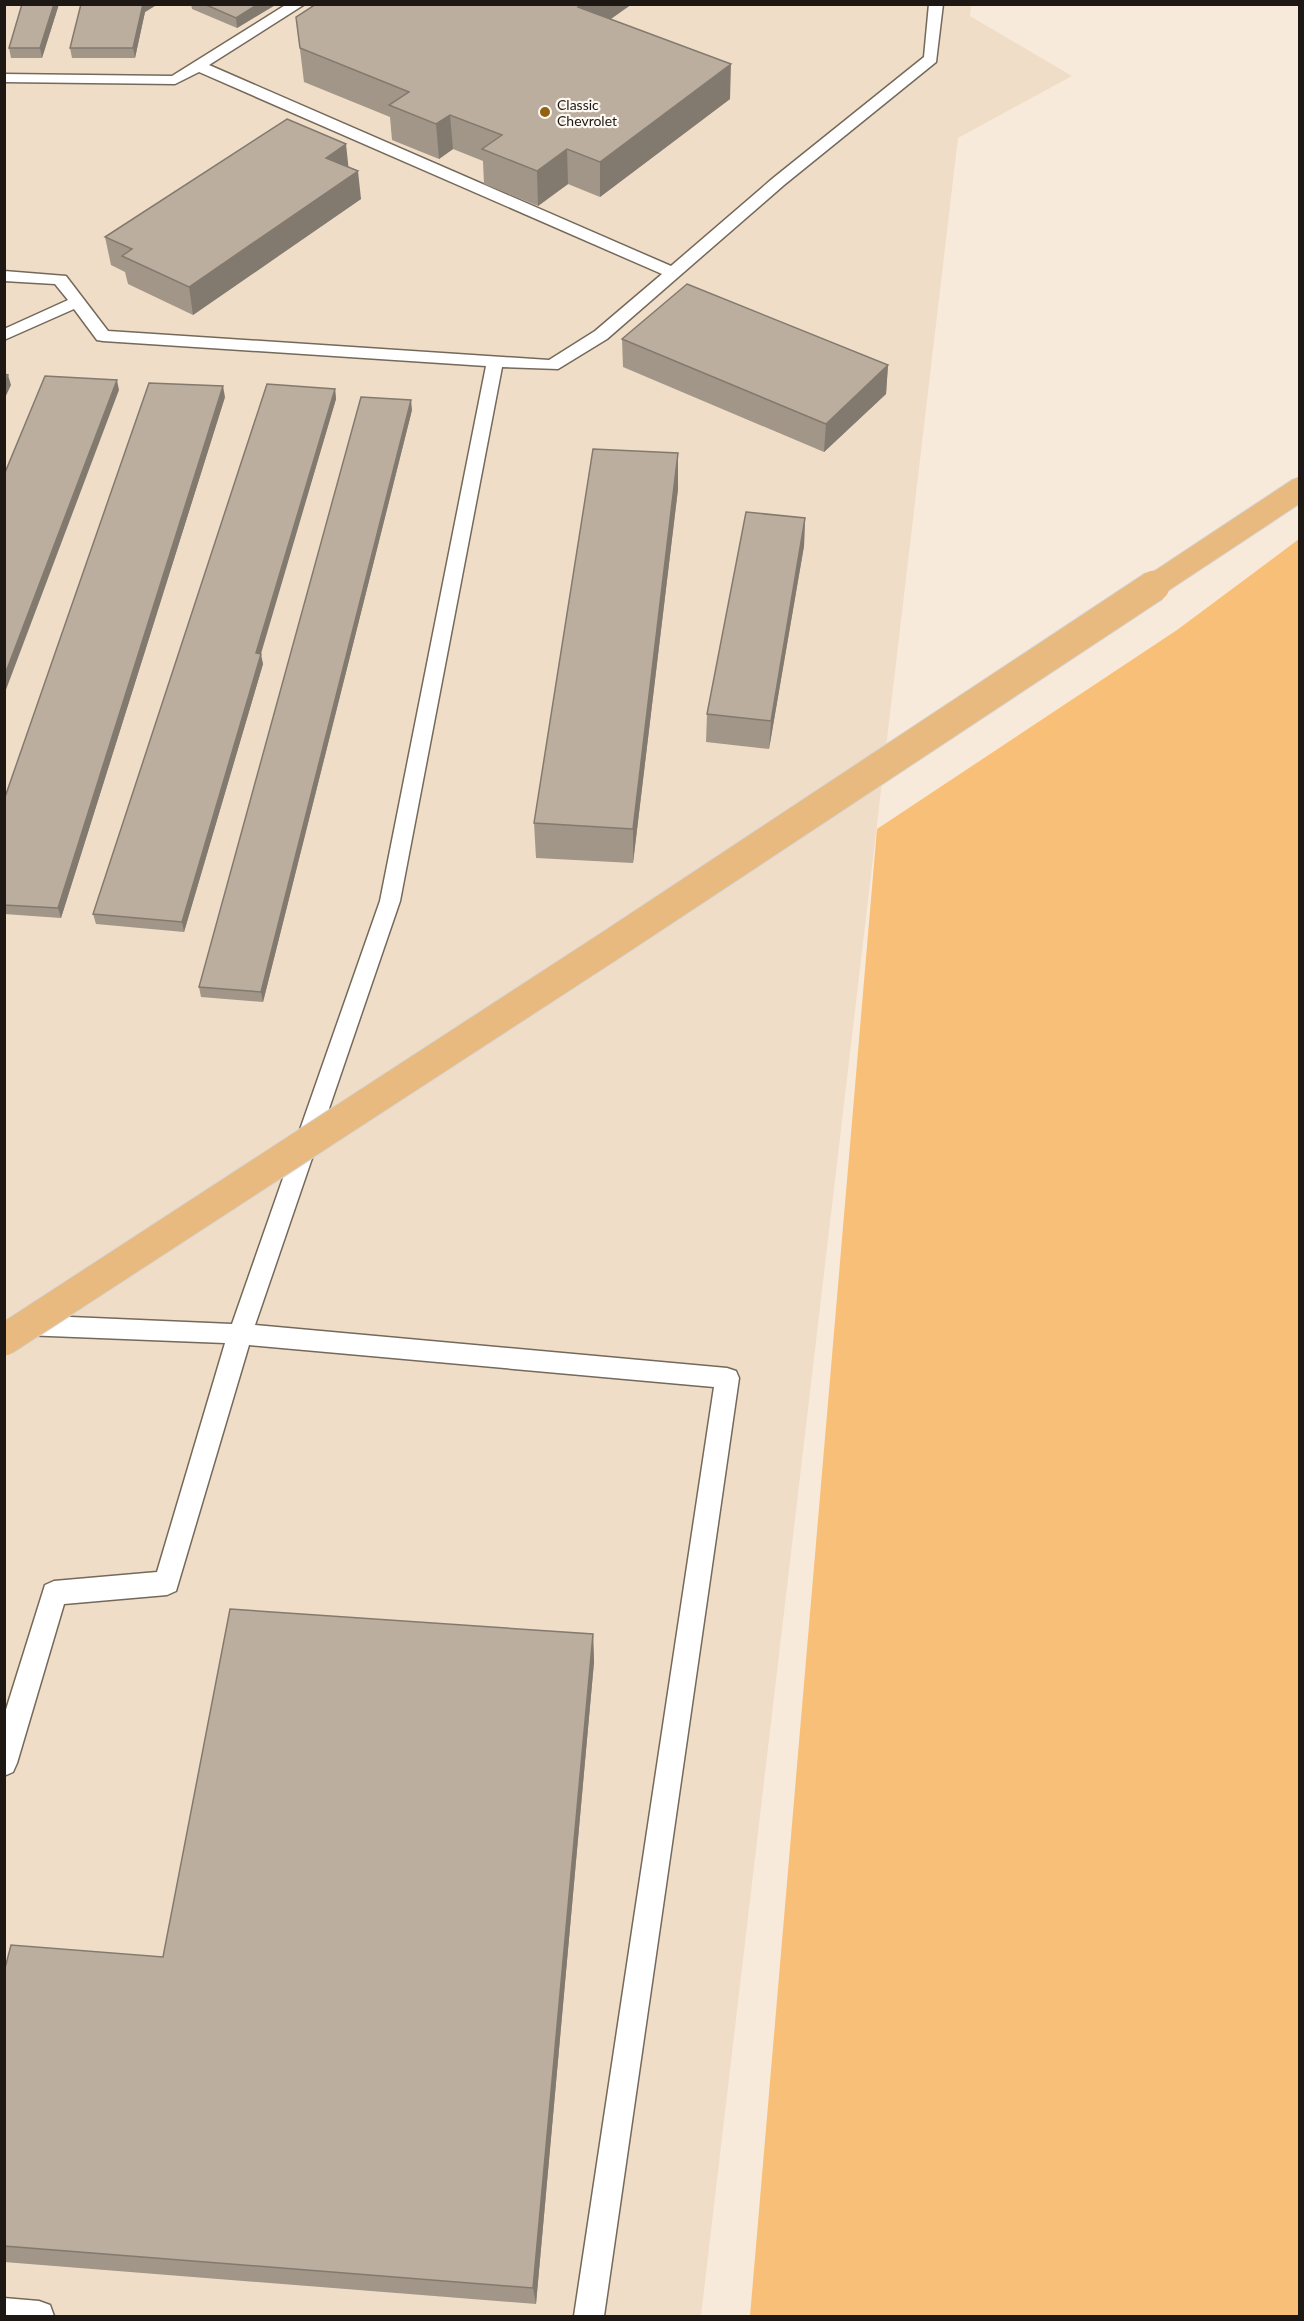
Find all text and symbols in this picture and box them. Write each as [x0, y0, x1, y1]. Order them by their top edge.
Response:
place label: Classic Chevrolet [557, 96, 617, 129]
marker: Classic Chevrolet [538, 105, 552, 119]

